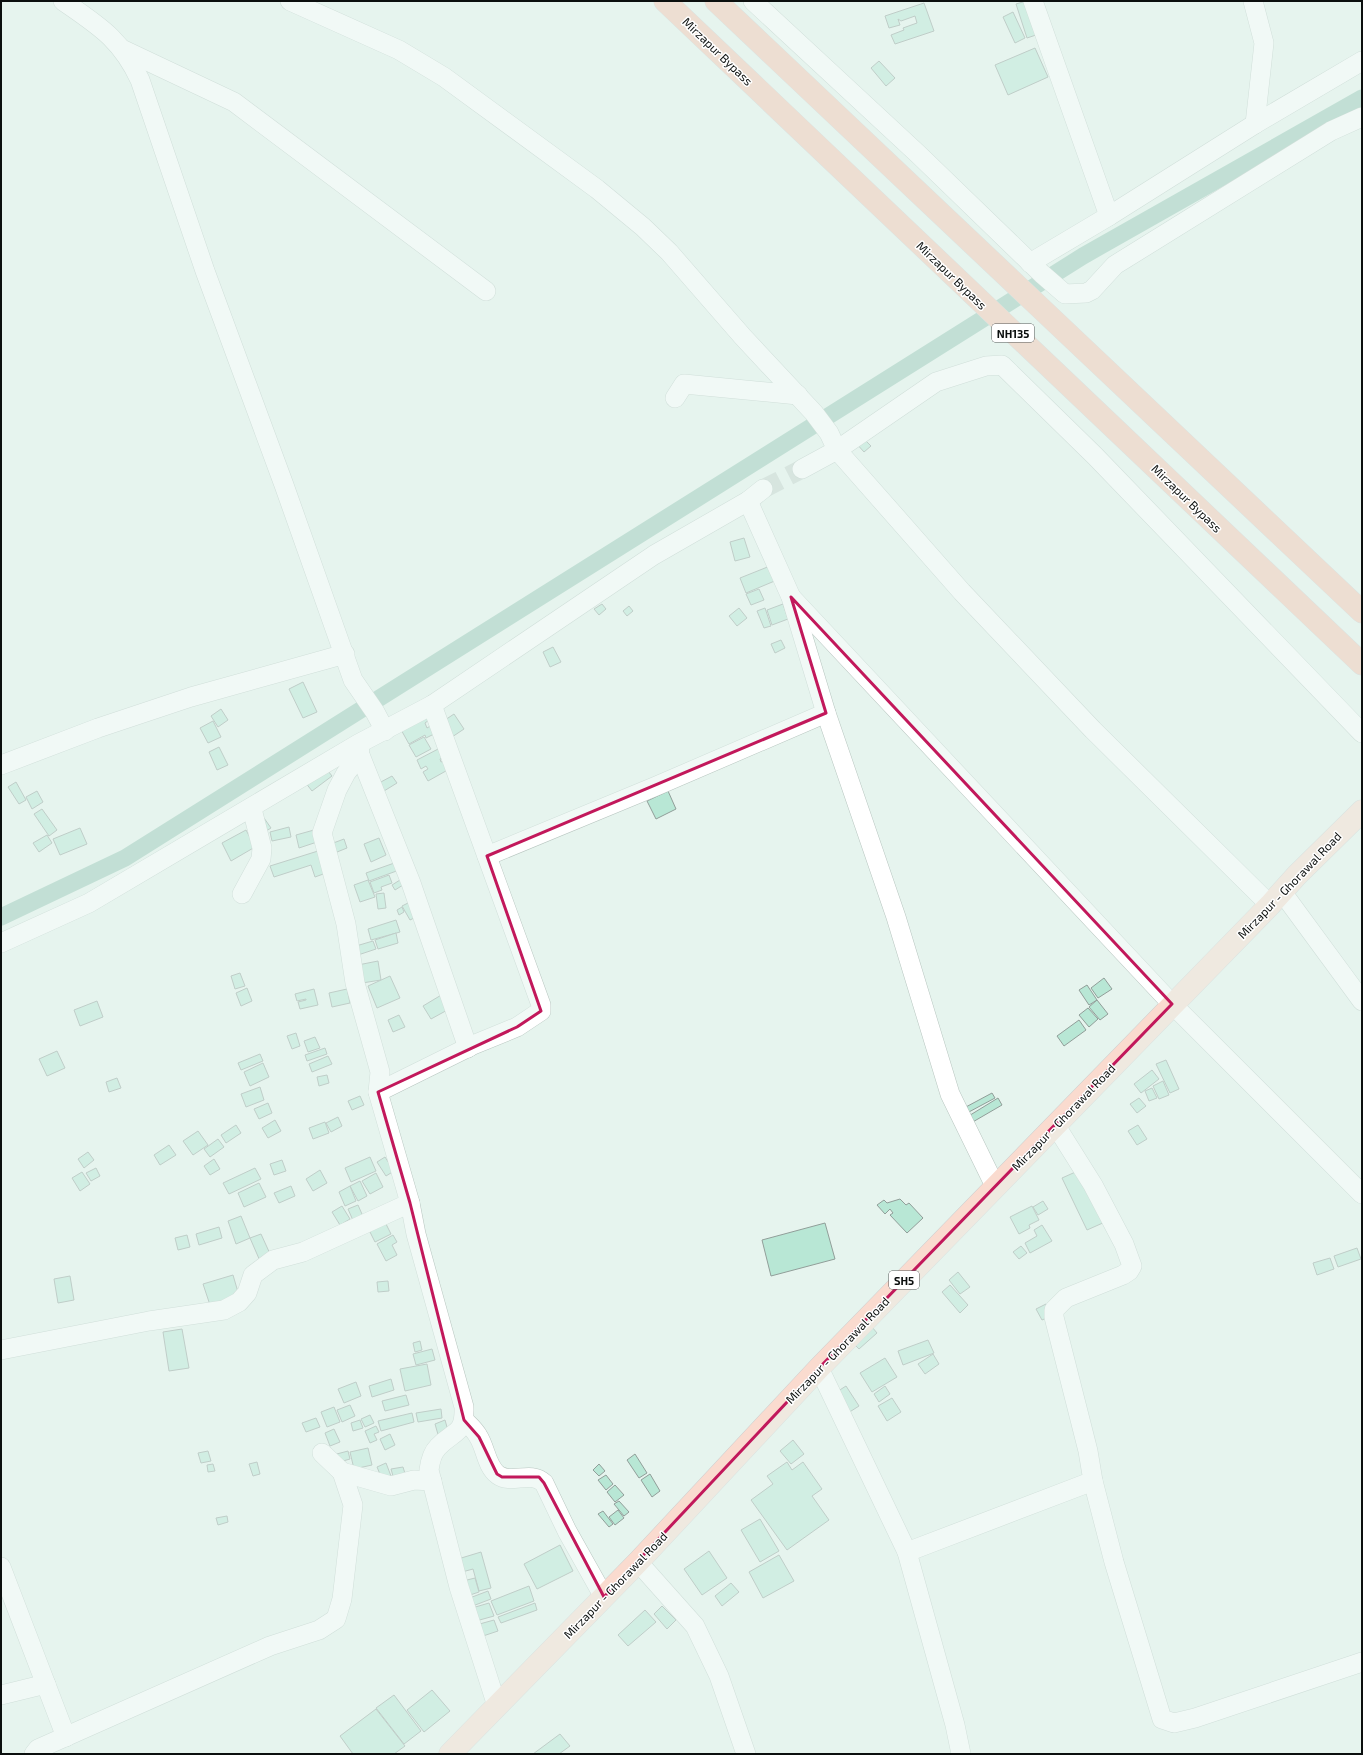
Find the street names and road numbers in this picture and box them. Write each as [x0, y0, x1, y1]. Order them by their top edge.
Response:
street label: Mirzapur Bypass [680, 14, 756, 88]
street label: Mirzapur Bypass [914, 238, 990, 312]
road number: NH135 [992, 324, 1034, 342]
street label: Mirzapur Bypass [1149, 461, 1225, 535]
street label: Mirzapur - Ghorawal Road [1234, 829, 1344, 941]
street label: Mirzapur - Ghorawal Road [1008, 1061, 1118, 1173]
road number: SH5 [889, 1271, 919, 1289]
street label: Mirzapur - Ghorawal Road [782, 1294, 892, 1406]
street label: Mirzapur - Ghorawal Road [560, 1529, 670, 1641]

